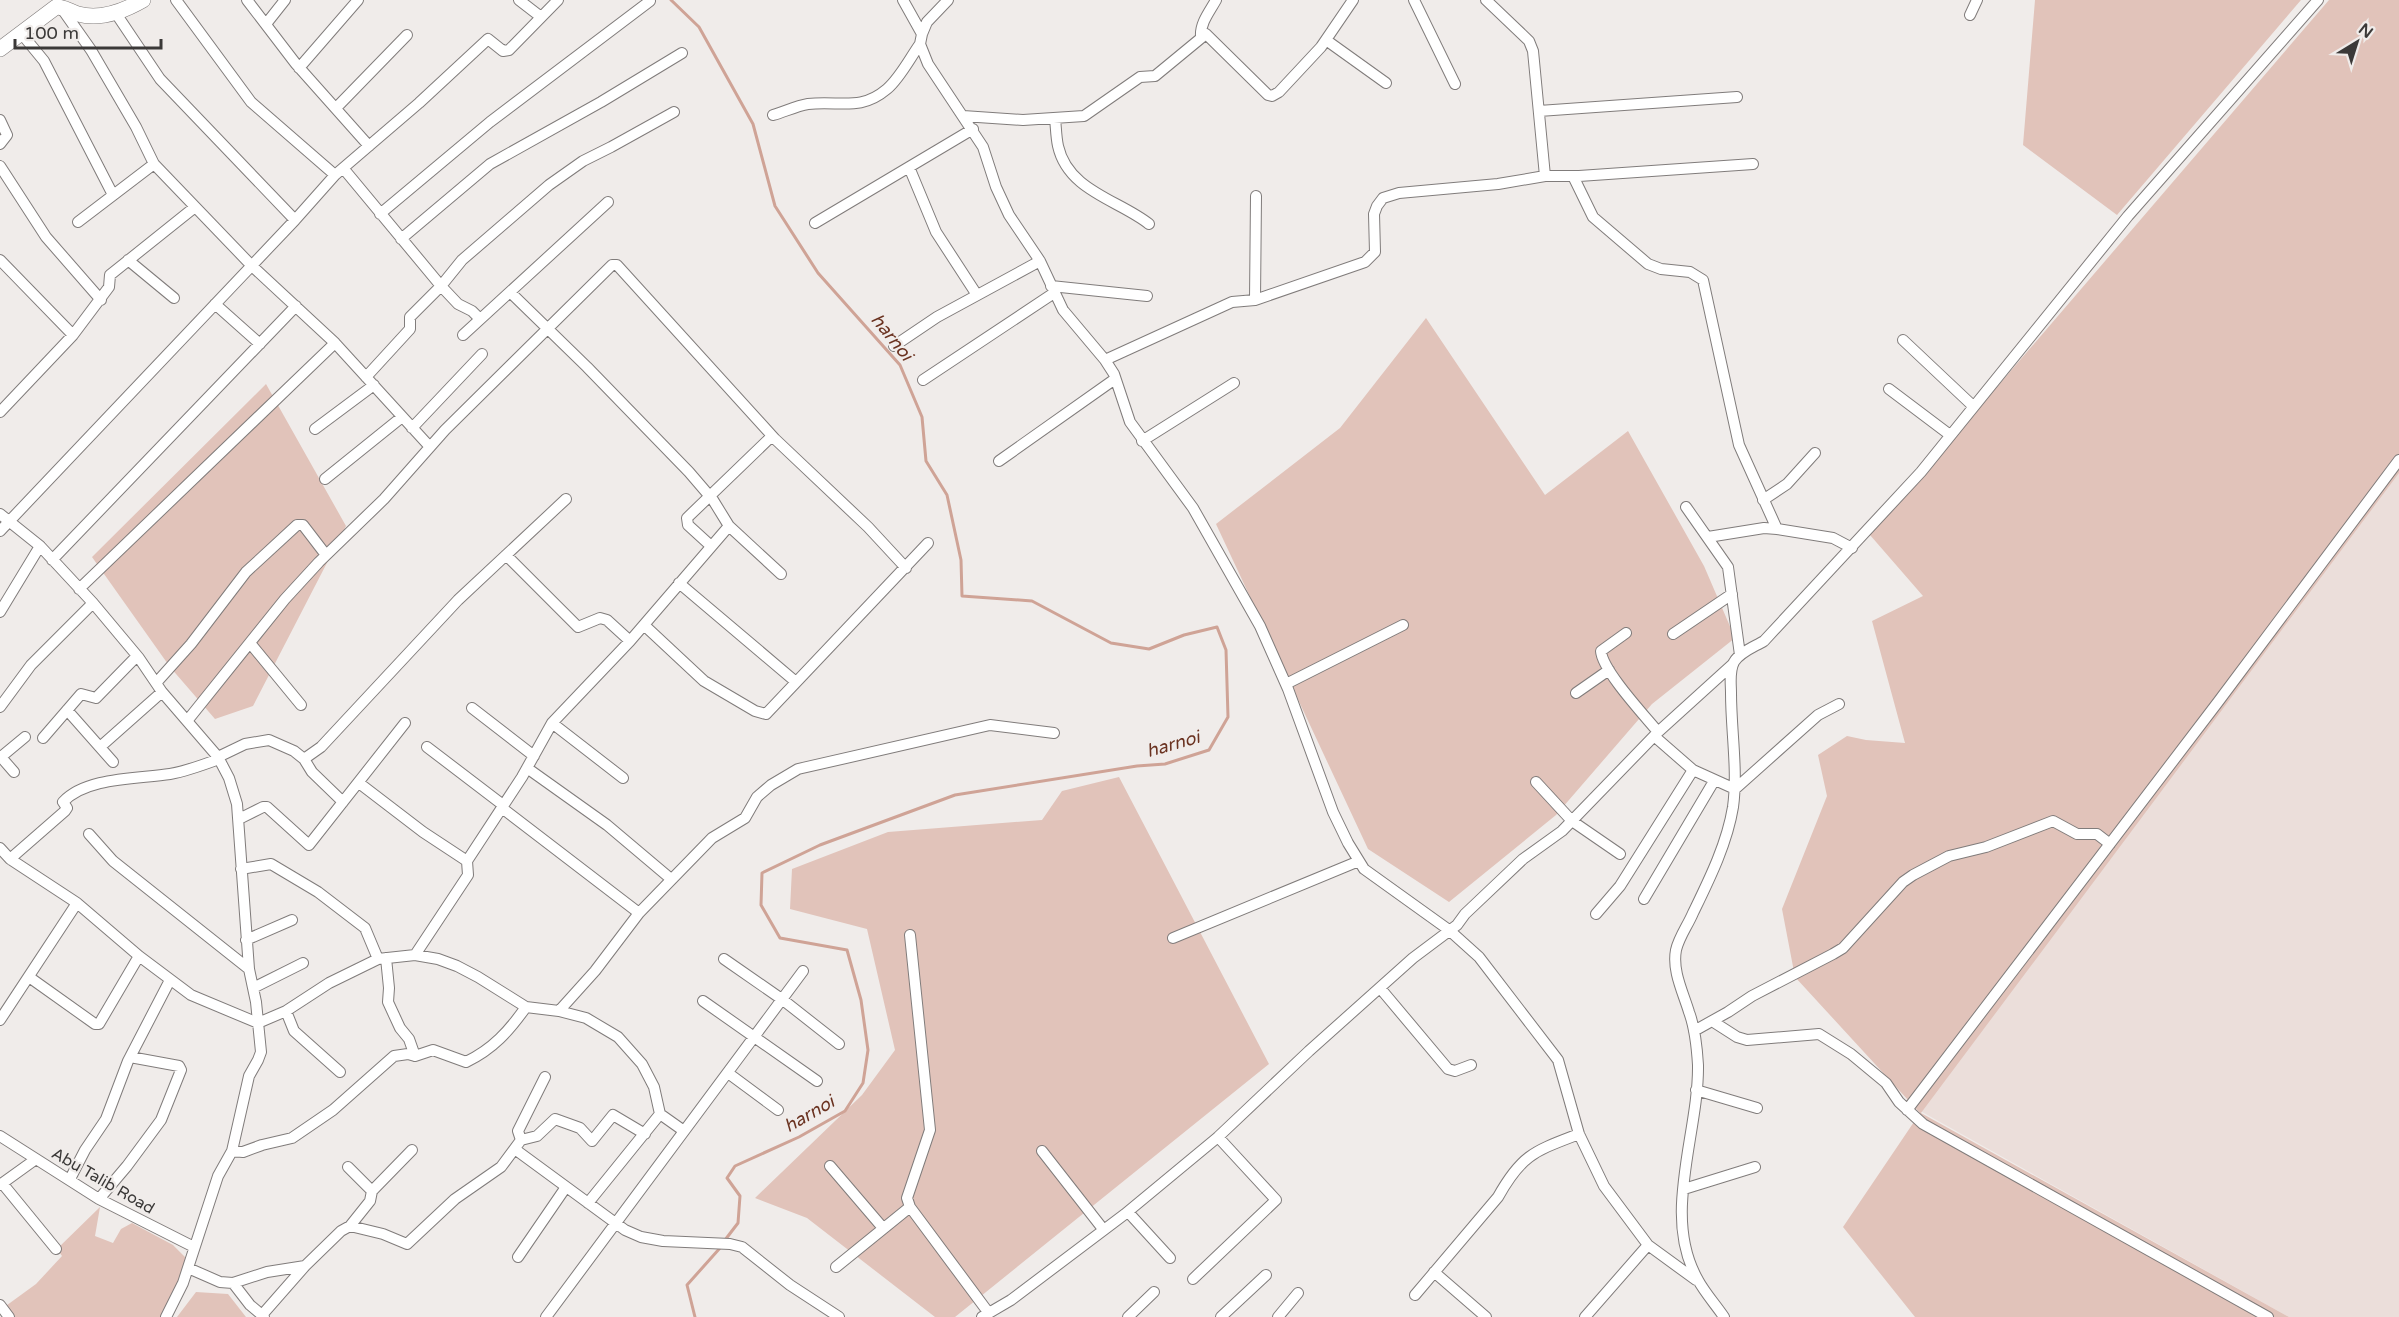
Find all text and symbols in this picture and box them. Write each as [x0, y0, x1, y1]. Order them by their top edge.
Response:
scale bar [15, 12, 160, 50]
north arrow [2327, 12, 2387, 72]
text: N [2354, 19, 2377, 43]
text: 100 m [24, 22, 79, 44]
water label: harnoi [866, 309, 919, 367]
water label: harnoi [1144, 725, 1205, 762]
water label: harnoi [780, 1090, 840, 1137]
street label: Abu Talib Road [48, 1143, 158, 1219]

